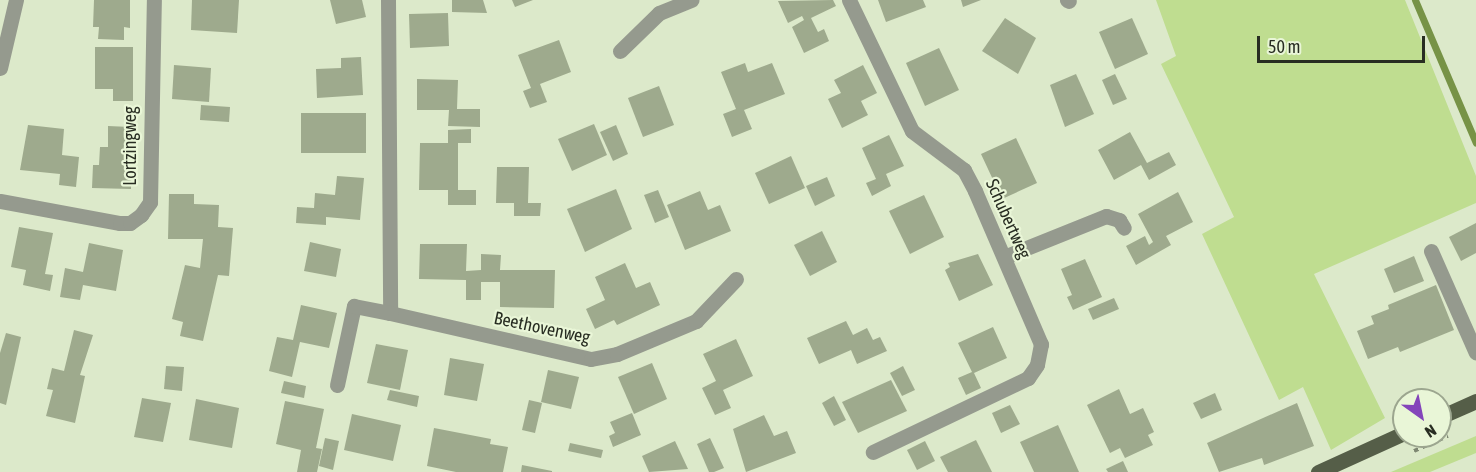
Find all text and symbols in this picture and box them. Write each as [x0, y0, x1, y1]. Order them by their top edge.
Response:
scale bar [1260, 24, 1428, 62]
text: 50 m [1268, 36, 1300, 57]
street label: Lortzingweg [119, 106, 141, 186]
street label: Schubertweg [981, 176, 1035, 262]
street label: Beethovenweg [492, 307, 592, 349]
north arrow [1392, 388, 1452, 448]
text: N [1422, 421, 1440, 442]

